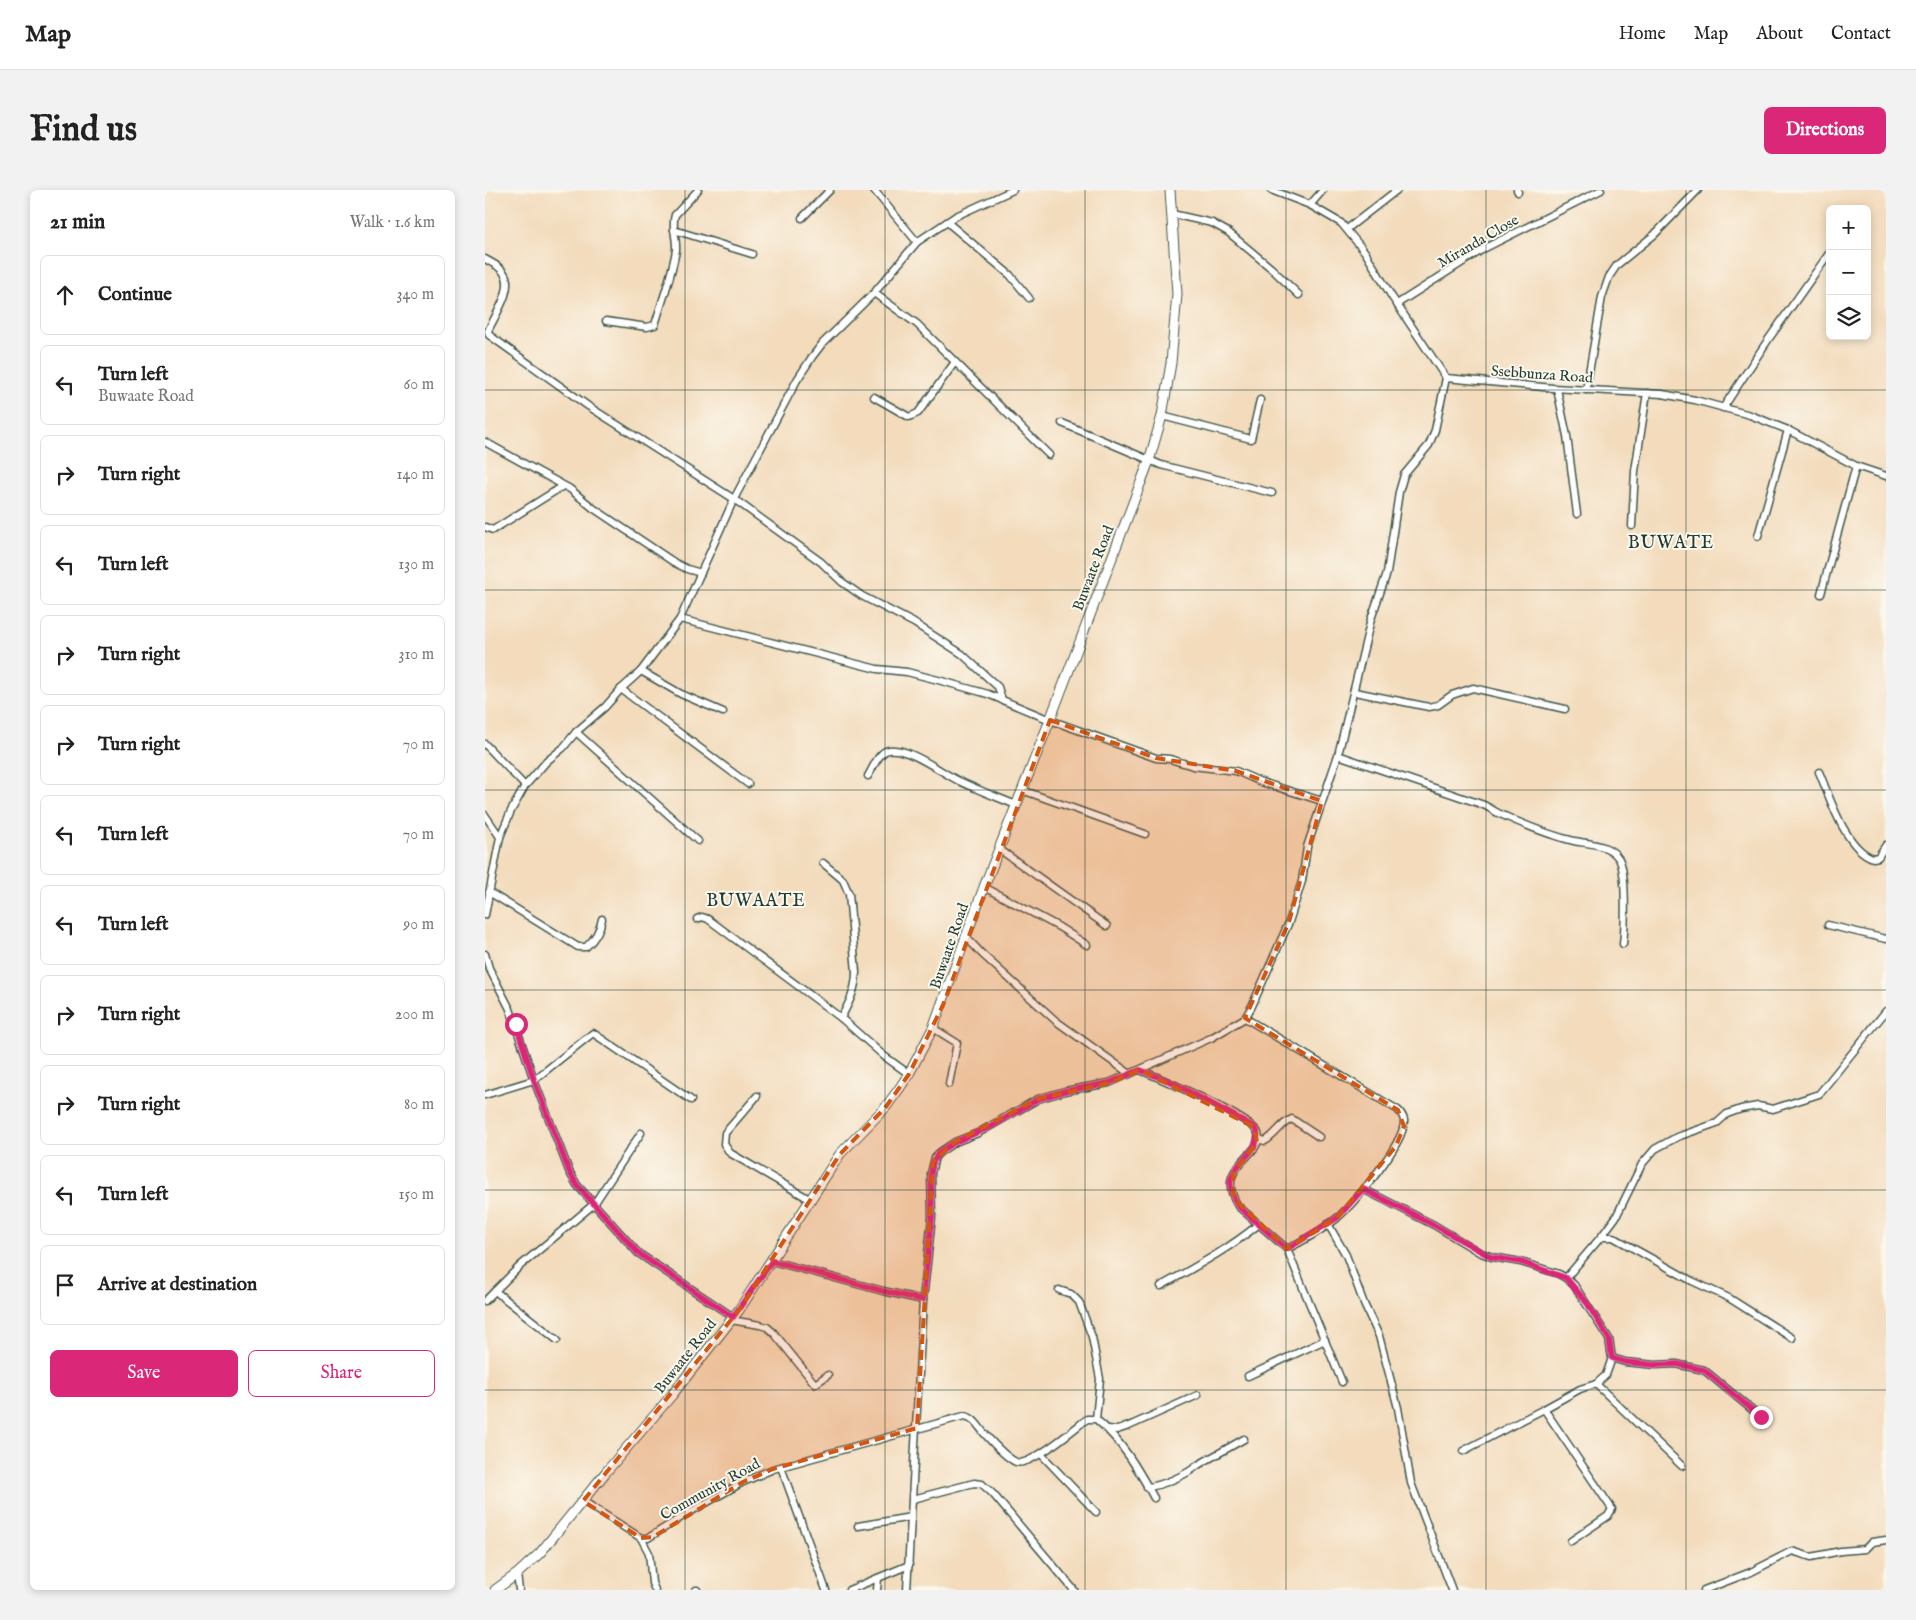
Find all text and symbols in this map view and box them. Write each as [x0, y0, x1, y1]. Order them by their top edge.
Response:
text: Map [25, 19, 71, 50]
text: Home [1619, 23, 1666, 46]
text: Map [1694, 23, 1728, 46]
text: About [1756, 23, 1803, 46]
text: Contact [1831, 23, 1891, 46]
button: Directions [1764, 107, 1886, 154]
text: Find us [30, 108, 137, 153]
map controls [1826, 205, 1871, 340]
button: + [1826, 205, 1871, 250]
text: 21 min [50, 209, 105, 236]
street label: Miranda Close [1434, 210, 1522, 272]
text: Walk · 1.6 km [350, 213, 435, 233]
button: − [1826, 250, 1871, 295]
icon: ahead [51, 281, 79, 309]
text: Continue [98, 283, 172, 307]
text: 340 m [396, 285, 434, 305]
button: layers [1826, 295, 1871, 340]
street label: Ssebbunza Road [1490, 361, 1595, 388]
text: Turn left [98, 363, 169, 387]
icon: left [51, 371, 79, 399]
text: 60 m [404, 375, 434, 395]
text: Buwaate Road [98, 387, 194, 407]
icon: right [51, 461, 79, 489]
text: Turn right [98, 463, 180, 487]
text: 140 m [396, 465, 434, 485]
street label: Buwaate Road [1069, 522, 1119, 613]
district label: BUWATE [1628, 532, 1714, 555]
icon: left [51, 551, 79, 579]
text: Turn left [98, 553, 169, 577]
text: 130 m [398, 555, 434, 575]
icon: right [51, 641, 79, 669]
text: Turn right [98, 643, 180, 667]
text: 310 m [398, 645, 434, 665]
icon: right [51, 731, 79, 759]
text: Turn right [98, 733, 180, 757]
text: 70 m [403, 735, 434, 755]
icon: left [51, 821, 79, 849]
text: Turn left [98, 823, 169, 847]
text: 70 m [403, 825, 434, 845]
district label: BUWAATE [706, 890, 806, 913]
street label: Buwaate Road [926, 900, 973, 992]
icon: left [51, 911, 79, 939]
text: Turn left [98, 913, 169, 937]
text: 90 m [403, 915, 434, 935]
icon: right [51, 1001, 79, 1029]
text: Turn right [98, 1003, 180, 1027]
text: 200 m [395, 1005, 434, 1025]
route start [505, 1013, 528, 1036]
icon: right [51, 1091, 79, 1119]
text: Turn right [98, 1093, 180, 1117]
text: 80 m [404, 1095, 434, 1115]
icon: left [51, 1181, 79, 1209]
text: Turn left [98, 1183, 169, 1207]
text: 150 m [399, 1185, 434, 1205]
icon: arrive [51, 1271, 79, 1299]
text: Arrive at destination [98, 1273, 257, 1297]
street label: Buwaate Road [650, 1314, 721, 1398]
button: Save [50, 1350, 238, 1397]
button: Share [248, 1350, 435, 1397]
route end [1750, 1406, 1773, 1429]
street label: Community Road [657, 1454, 764, 1525]

